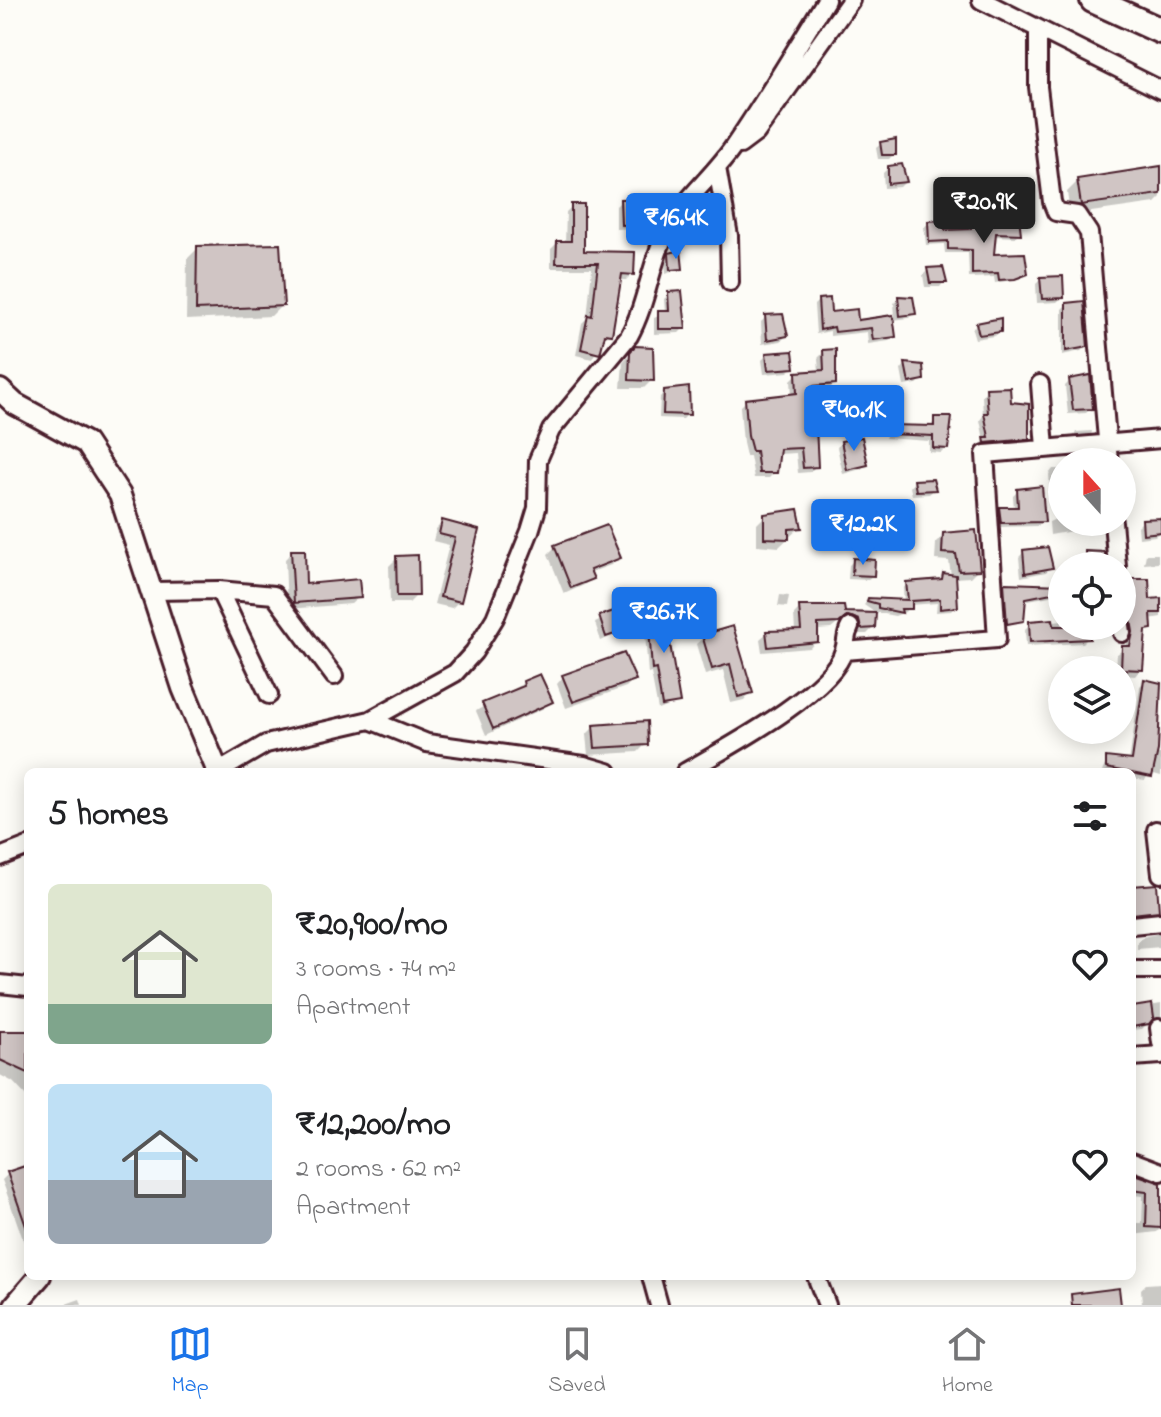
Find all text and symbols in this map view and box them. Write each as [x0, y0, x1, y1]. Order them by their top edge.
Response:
pin: ₹20.9K [919, 177, 1049, 245]
text: ₹20.9K [951, 184, 1017, 222]
pin: ₹16.4K [611, 193, 741, 261]
text: ₹16.4K [644, 200, 708, 238]
pin: ₹40.1K [789, 385, 919, 453]
text: ₹40.1K [822, 392, 886, 430]
north arrow [1048, 448, 1136, 536]
map controls [1048, 448, 1136, 744]
pin: ₹12.2K [798, 499, 928, 567]
text: ₹12.2K [829, 506, 897, 544]
button: locate [1048, 552, 1136, 640]
pin: ₹26.7K [599, 587, 729, 655]
text: ₹26.7K [630, 594, 698, 632]
button: layers [1048, 656, 1136, 744]
text: 5 homes [48, 791, 169, 841]
icon: filters [1068, 794, 1112, 838]
text: ₹20,900/mo [296, 901, 448, 951]
icon: home [112, 916, 208, 1012]
icon: heart [1068, 942, 1112, 986]
text: 3 rooms · 74 m² [296, 951, 456, 989]
text: Apartment [296, 989, 410, 1027]
text: ₹12,200/mo [296, 1101, 451, 1151]
icon: home [112, 1116, 208, 1212]
icon: heart [1068, 1142, 1112, 1186]
text: 2 rooms · 62 m² [296, 1151, 461, 1189]
text: Apartment [296, 1189, 410, 1227]
tab: Map [168, 1322, 212, 1402]
tab: Saved [548, 1322, 606, 1402]
tab: Home [942, 1322, 993, 1402]

